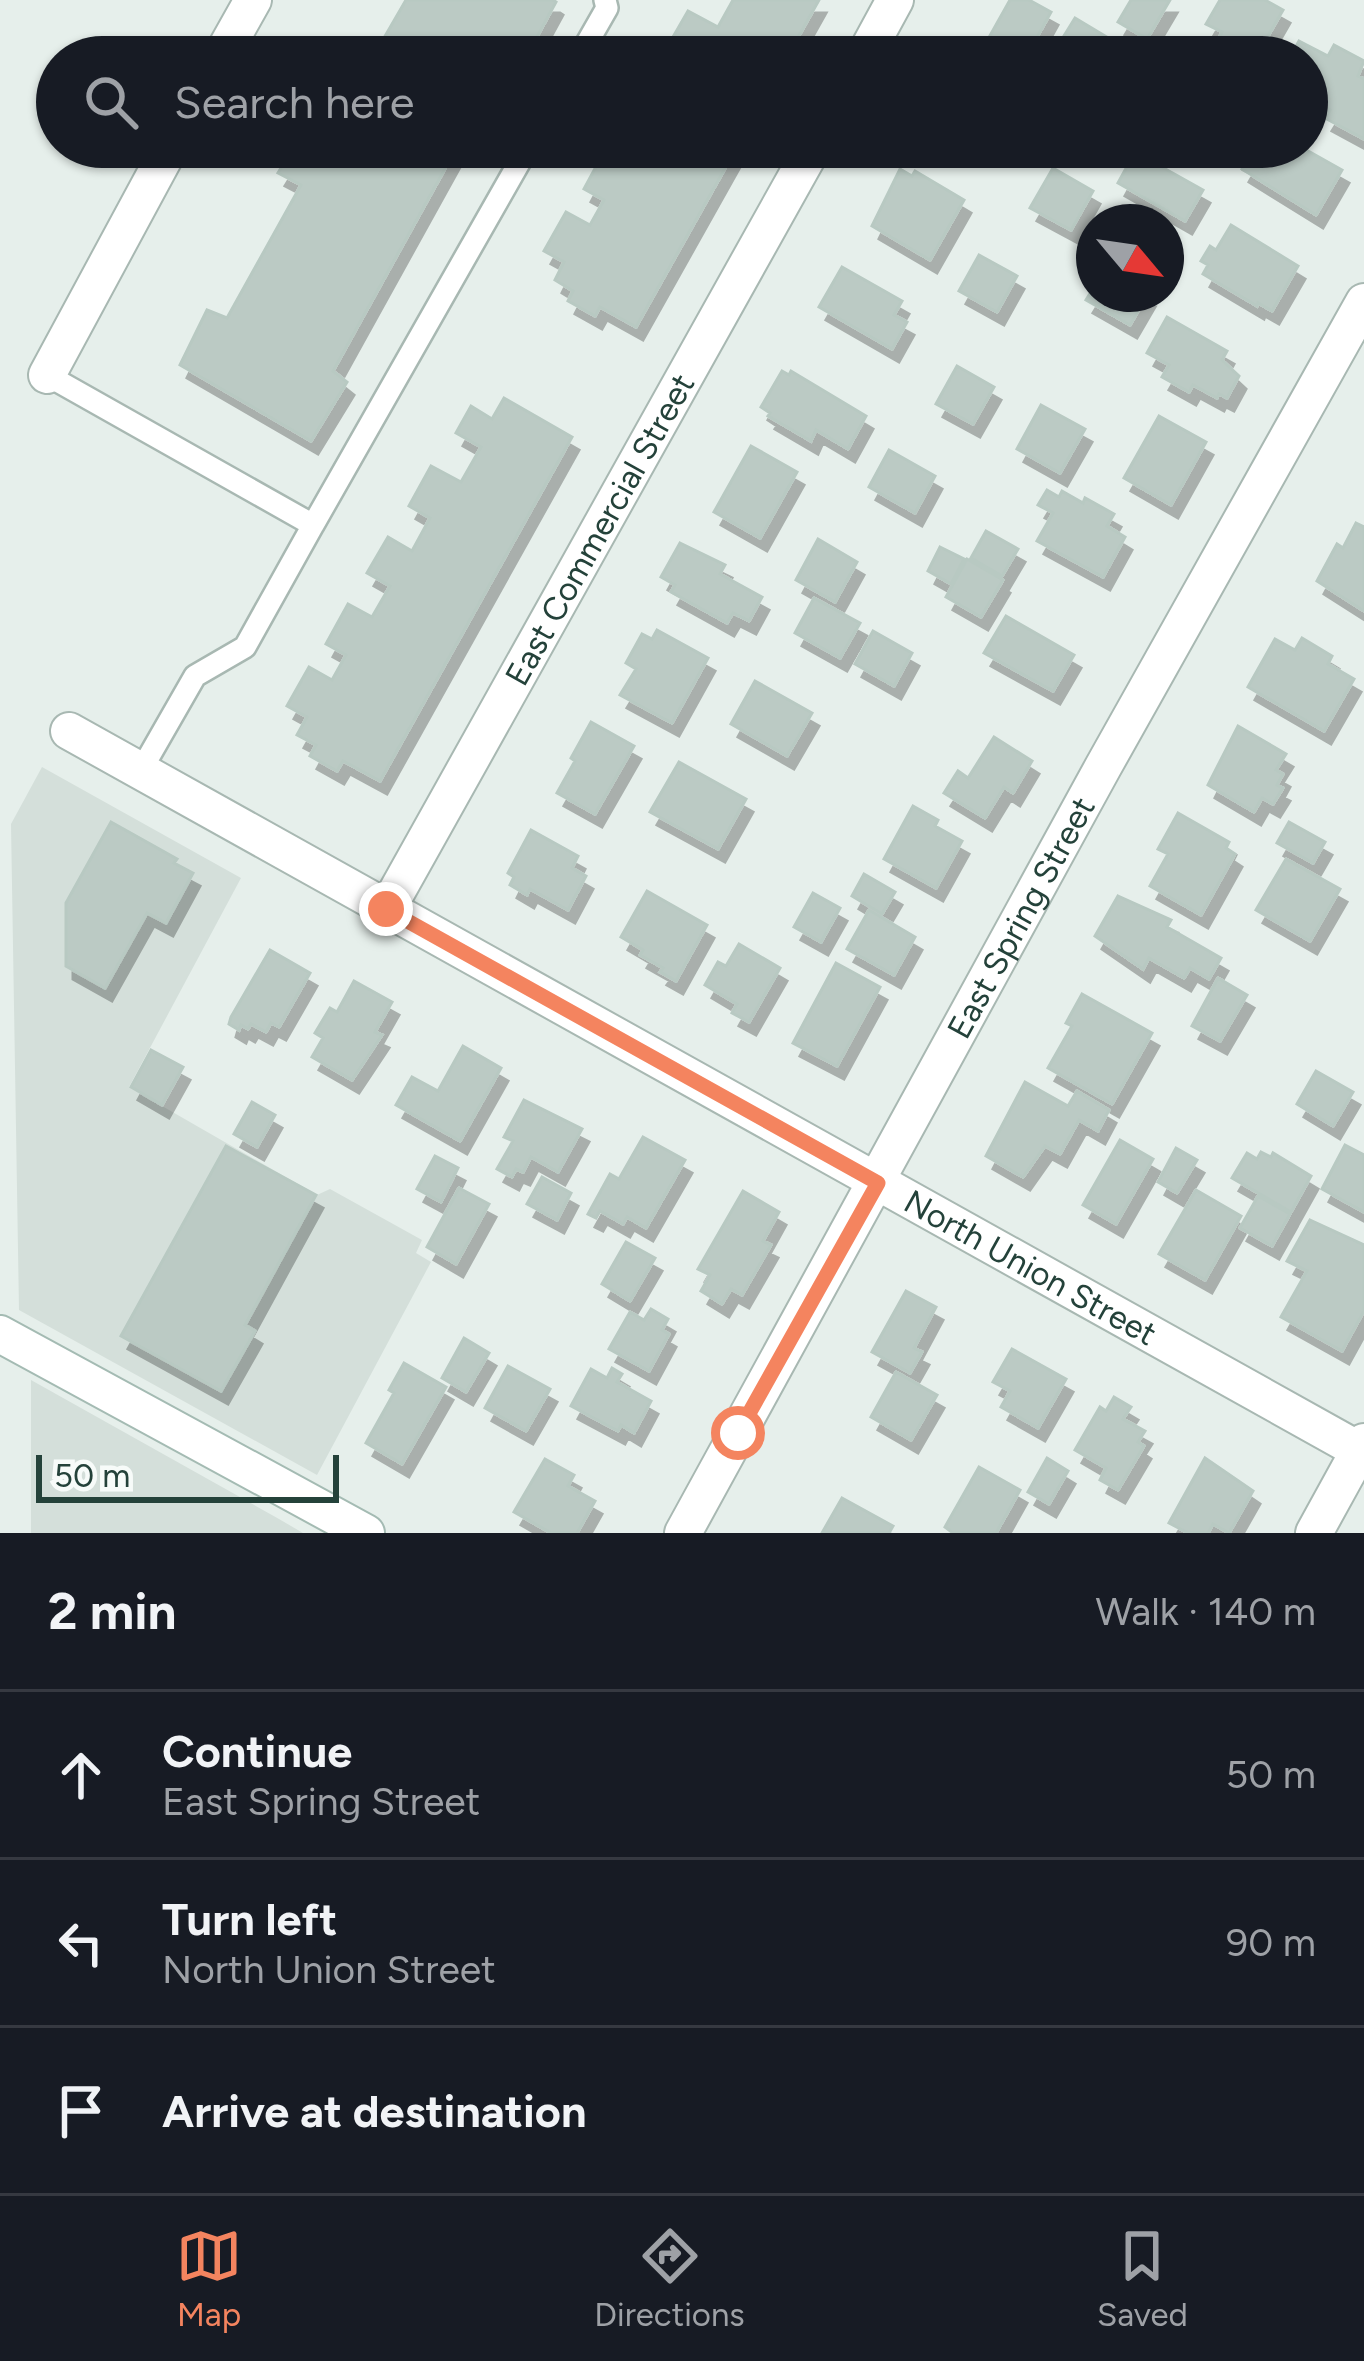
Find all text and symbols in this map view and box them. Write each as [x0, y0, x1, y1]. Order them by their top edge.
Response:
search box [36, 36, 1328, 168]
icon: search [78, 69, 144, 135]
text: Search here [174, 75, 414, 129]
north arrow [1076, 204, 1184, 312]
street label: East Commercial Street [497, 367, 702, 692]
street label: East Spring Street [939, 790, 1102, 1045]
route end [359, 882, 413, 936]
street label: North Union Street [898, 1181, 1164, 1353]
route start [711, 1406, 765, 1460]
scale bar [36, 1449, 339, 1502]
text: 50 m [54, 1456, 130, 1495]
text: 2 min [48, 1581, 176, 1642]
text: Walk · 140 m [1095, 1588, 1316, 1635]
text: Continue [162, 1724, 352, 1778]
icon: ahead [48, 1742, 114, 1808]
text: 50 m [1226, 1751, 1316, 1798]
text: East Spring Street [162, 1778, 480, 1825]
text: Turn left [162, 1892, 337, 1946]
icon: left [48, 1910, 114, 1976]
text: 90 m [1226, 1919, 1316, 1966]
text: North Union Street [162, 1946, 496, 1993]
icon: arrive [48, 2078, 114, 2144]
text: Arrive at destination [162, 2084, 586, 2138]
tab: Map [176, 2223, 242, 2334]
tab: Directions [594, 2223, 745, 2334]
tab: Saved [1097, 2223, 1188, 2334]

